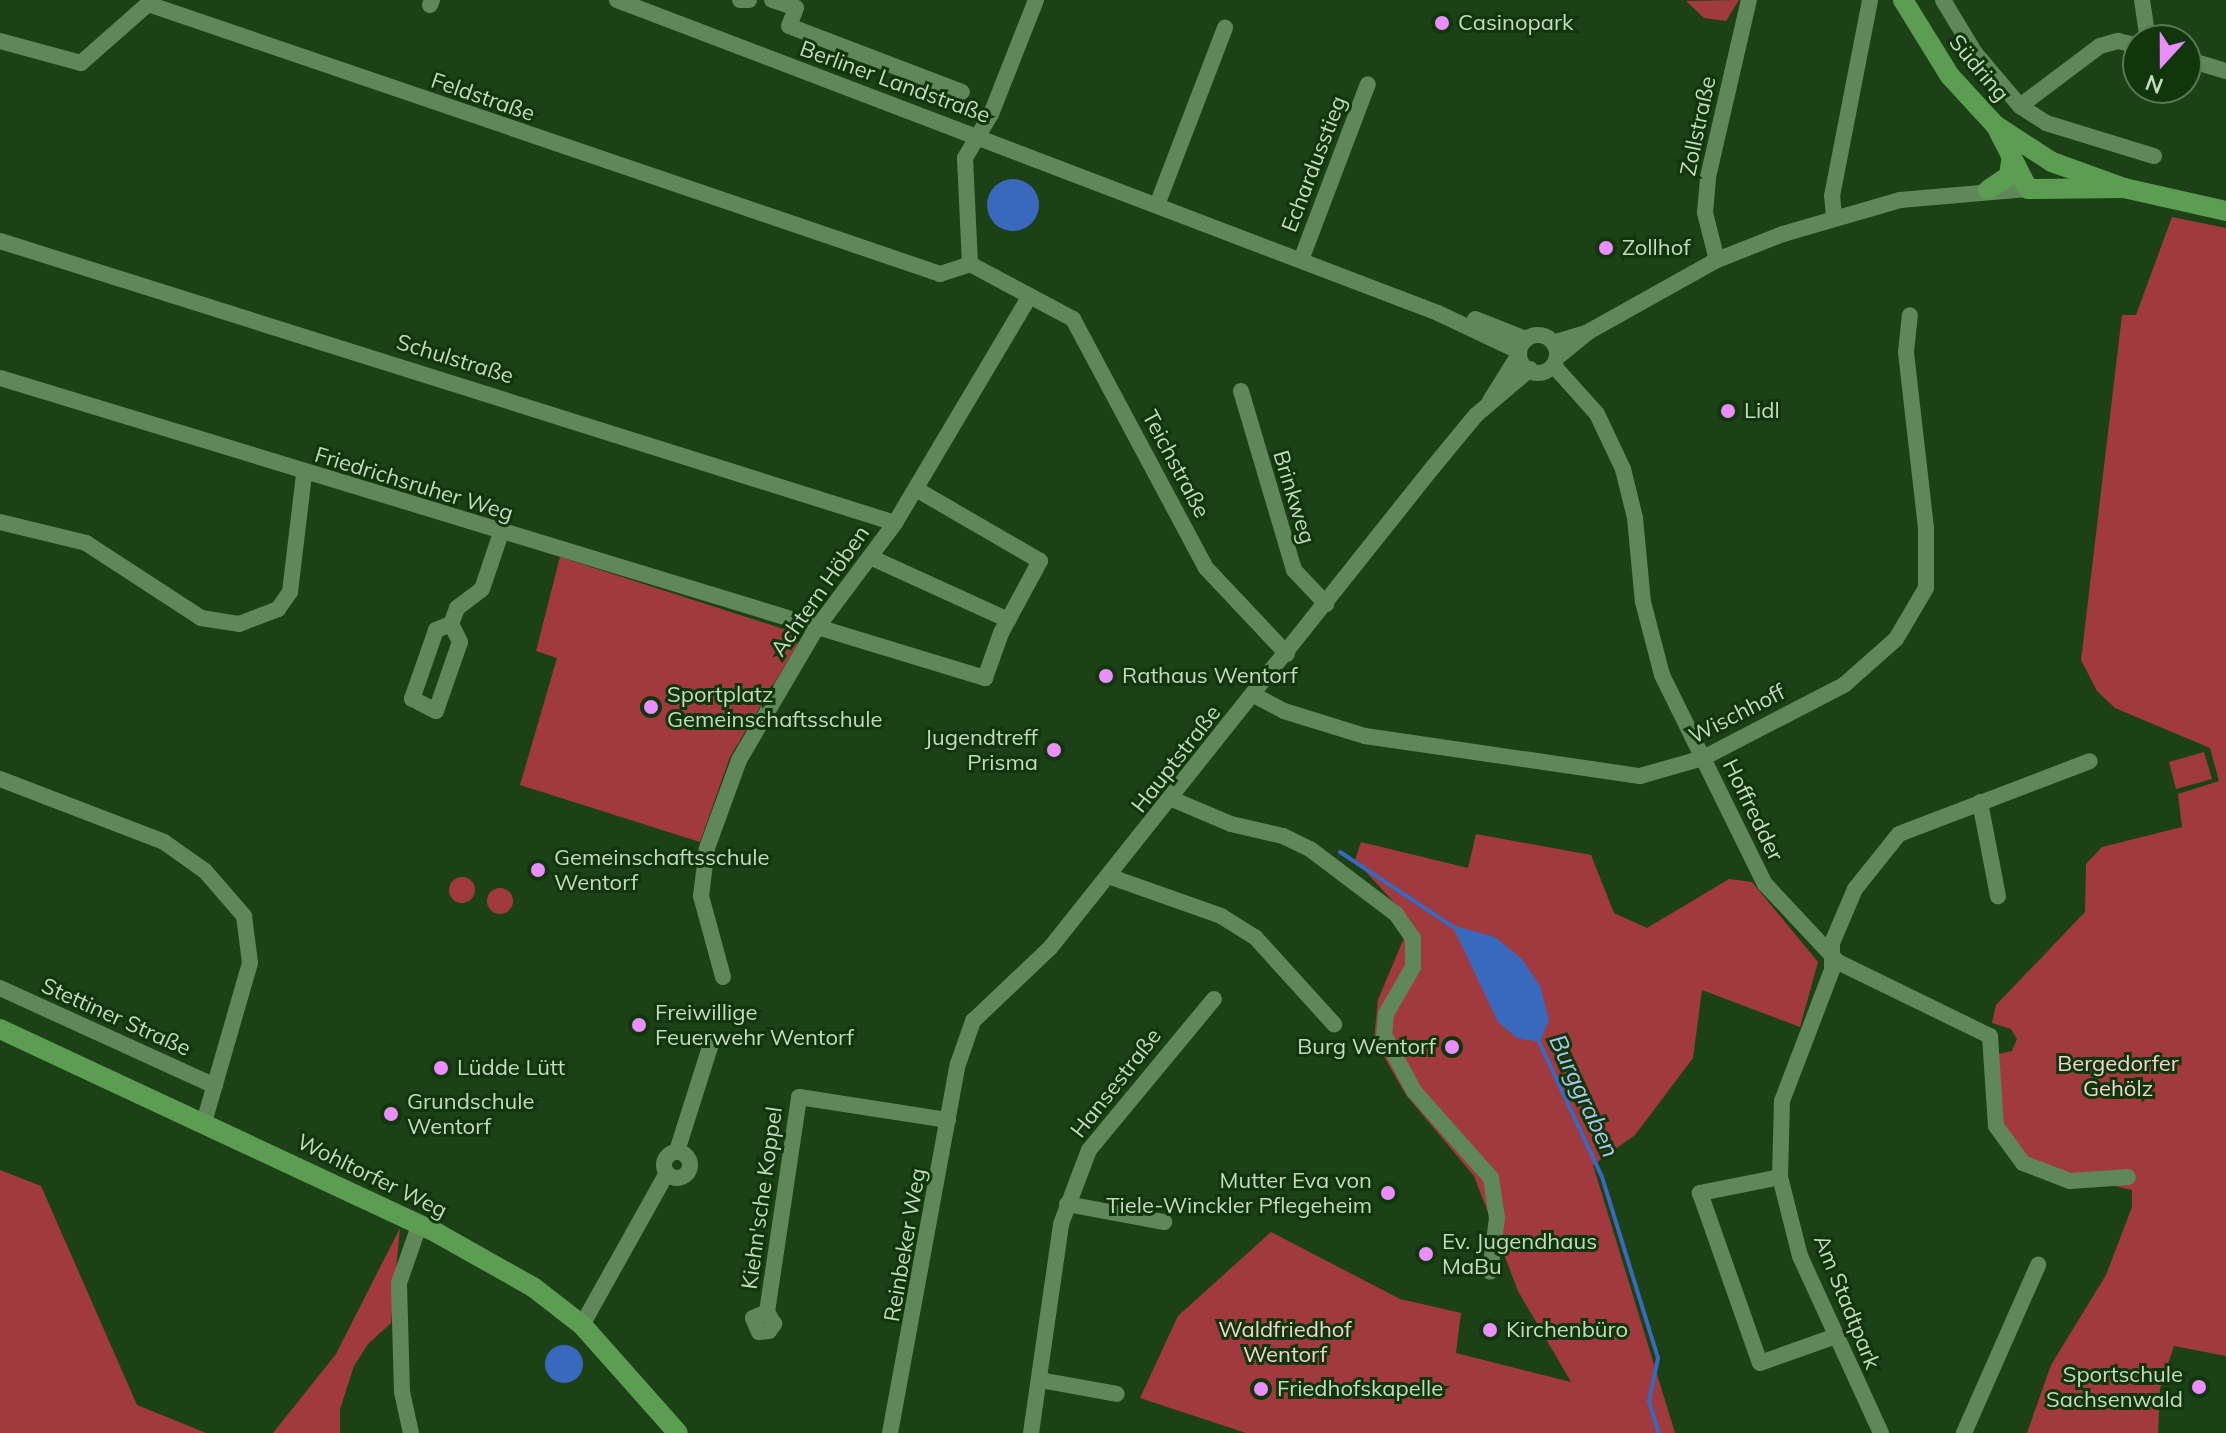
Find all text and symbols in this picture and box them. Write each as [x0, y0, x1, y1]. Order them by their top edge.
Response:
place label: Casinopark [1458, 10, 1573, 36]
marker: Casinopark [1433, 14, 1451, 32]
north arrow [2122, 24, 2202, 104]
street label: Südring [1944, 29, 2014, 107]
street label: Berliner Landstraße [796, 35, 994, 129]
street label: Feldstraße [428, 67, 538, 127]
text: N [2141, 68, 2167, 101]
street label: Zollstraße [1675, 74, 1721, 178]
street label: Echardusstieg [1276, 92, 1352, 236]
place label: Zollhof [1622, 235, 1691, 261]
marker: Zollhof [1597, 239, 1615, 257]
street label: Schulstraße [393, 329, 517, 389]
place label: Lidl [1744, 398, 1780, 424]
marker: Lidl [1719, 402, 1737, 420]
street label: Teichstraße [1137, 406, 1215, 522]
street label: Friedrichsruher Weg [312, 441, 516, 527]
street label: Brinkweg [1267, 447, 1321, 547]
street label: Achtern Höben [765, 521, 875, 661]
place label: Rathaus Wentorf [1122, 663, 1298, 689]
marker: Rathaus Wentorf [1097, 667, 1115, 685]
street label: Wischhoff [1685, 679, 1789, 749]
place label: Sportplatz Gemeinschaftsschule [667, 681, 882, 732]
marker: Sportplatz Gemeinschaftsschule [642, 698, 660, 716]
street label: Hauptstraße [1126, 700, 1226, 818]
place label: Jugendtreff Prisma [925, 724, 1038, 776]
marker: Jugendtreff Prisma [1045, 741, 1063, 759]
street label: Hoffredder [1717, 755, 1789, 865]
place label: Gemeinschaftsschule Wentorf [554, 844, 769, 896]
marker: Gemeinschaftsschule Wentorf [529, 861, 547, 879]
street label: Stettiner Straße [37, 972, 195, 1062]
place label: Freiwillige Feuerwehr Wentorf [655, 999, 854, 1050]
marker: Freiwillige Feuerwehr Wentorf [630, 1016, 648, 1034]
street label: Hansestraße [1065, 1023, 1167, 1143]
water label: Burggraben [1543, 1030, 1625, 1162]
place label: Burg Wentorf [1297, 1034, 1436, 1060]
marker: Burg Wentorf [1443, 1038, 1461, 1056]
park label: Bergedorfer Gehölz [2057, 1050, 2179, 1102]
place label: Lüdde Lütt [457, 1055, 565, 1081]
marker: Lüdde Lütt [432, 1059, 450, 1077]
place label: Grundschule Wentorf [407, 1088, 534, 1140]
marker: Grundschule Wentorf [382, 1105, 400, 1123]
street label: Kiehn'sche Koppel [736, 1105, 788, 1291]
street label: Wohltorfer Weg [293, 1128, 451, 1224]
street label: Reinbeker Weg [879, 1166, 931, 1324]
place label: Mutter Eva von Tiele-Winckler Pflegeheim [1106, 1167, 1372, 1218]
marker: Mutter Eva von Tiele-Winckler Pflegeheim [1379, 1184, 1397, 1202]
place label: Ev. Jugendhaus MaBu [1442, 1228, 1597, 1280]
street label: Am Stadtpark [1808, 1231, 1886, 1373]
marker: Ev. Jugendhaus MaBu [1417, 1245, 1435, 1263]
park label: Waldfriedhof Wentorf [1218, 1316, 1352, 1368]
place label: Kirchenbüro [1506, 1317, 1628, 1343]
marker: Kirchenbüro [1481, 1321, 1499, 1339]
place label: Sportschule Sachsenwald [2046, 1361, 2183, 1412]
place label: Friedhofskapelle [1277, 1376, 1443, 1402]
marker: Sportschule Sachsenwald [2190, 1378, 2208, 1396]
marker: Friedhofskapelle [1252, 1380, 1270, 1398]

